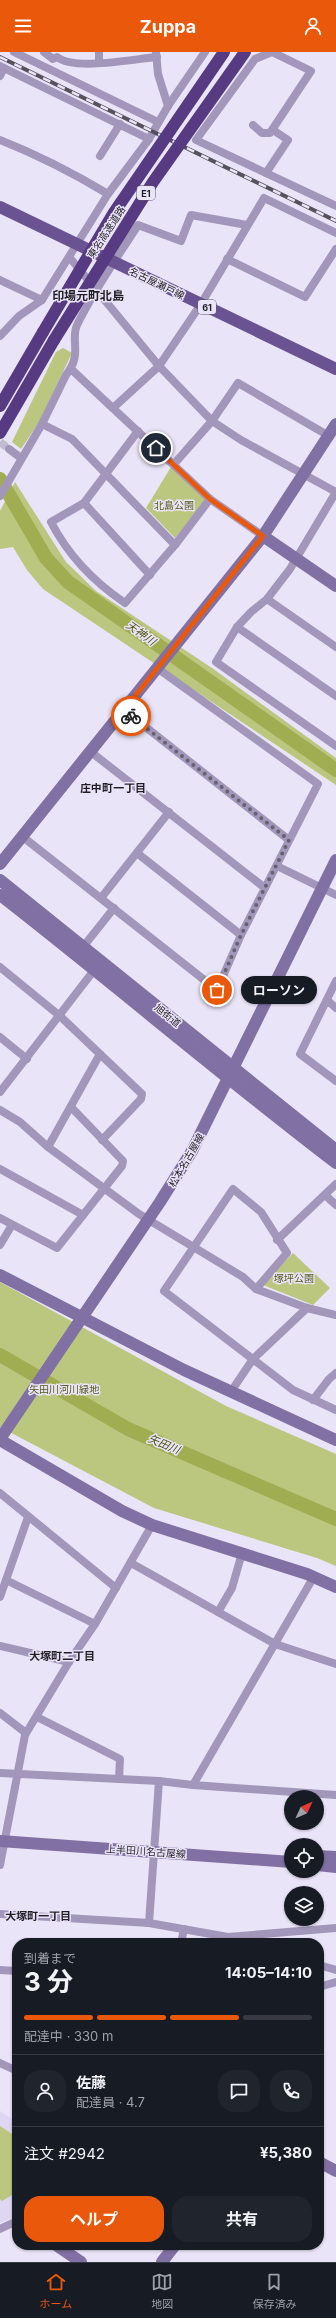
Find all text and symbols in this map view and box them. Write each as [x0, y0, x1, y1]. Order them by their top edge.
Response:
icon: menu [12, 15, 34, 37]
icon: person [302, 15, 324, 37]
text: Zuppa [140, 16, 196, 37]
road number: E1 [137, 186, 155, 200]
street label: 東名高速道路 [85, 204, 127, 260]
street label: 名古屋瀬戸線 [127, 264, 187, 302]
district label: 印場元町北島 [52, 288, 124, 303]
road number: 61 [198, 300, 216, 314]
pin [139, 431, 173, 465]
icon: home [145, 437, 167, 459]
park label: 北島公園 [154, 499, 194, 511]
water label: 天神川 [123, 618, 159, 649]
courier [111, 696, 151, 736]
icon: bike [120, 705, 142, 727]
district label: 庄中町一丁目 [80, 781, 146, 795]
pin [200, 973, 234, 1007]
callout: ローソン [241, 976, 317, 1004]
icon: bag [206, 979, 228, 1001]
text: ローソン [253, 982, 305, 998]
street label: 旭街道 [153, 1001, 183, 1029]
street label: 松本名古屋線 [166, 1131, 206, 1189]
park label: 塚坪公園 [274, 1272, 314, 1284]
park label: 矢田川河川緑地 [29, 1383, 100, 1395]
water label: 矢田川 [146, 1431, 183, 1457]
district label: 大塚町二丁目 [29, 1649, 95, 1663]
north arrow [284, 1790, 324, 1830]
map controls [284, 1790, 324, 1926]
button: locate [284, 1838, 324, 1878]
street label: 上半田川名古屋線 [106, 1842, 186, 1860]
button: layers [284, 1886, 324, 1926]
district label: 大塚町一丁目 [5, 1909, 71, 1923]
text: 到着まで [24, 1950, 76, 1966]
text: 14:05–14:10 [225, 1963, 312, 1982]
text: 3 分 [24, 1966, 73, 1997]
text: 配達中 · 330 m [24, 2028, 113, 2044]
button: person [24, 2070, 66, 2112]
button: chat [218, 2070, 260, 2112]
button: phone [270, 2070, 312, 2112]
text: 佐藤 [76, 2073, 106, 2092]
text: 配達員 · 4.7 [76, 2094, 145, 2110]
text: ¥5,380 [260, 2143, 312, 2162]
text: 注文 #2942 [24, 2144, 105, 2163]
button: ヘルプ [24, 2196, 164, 2242]
button: 共有 [172, 2196, 312, 2242]
tab: ホーム [40, 2271, 72, 2311]
tab: 地図 [151, 2271, 173, 2311]
tab: 保存済み [252, 2271, 296, 2311]

